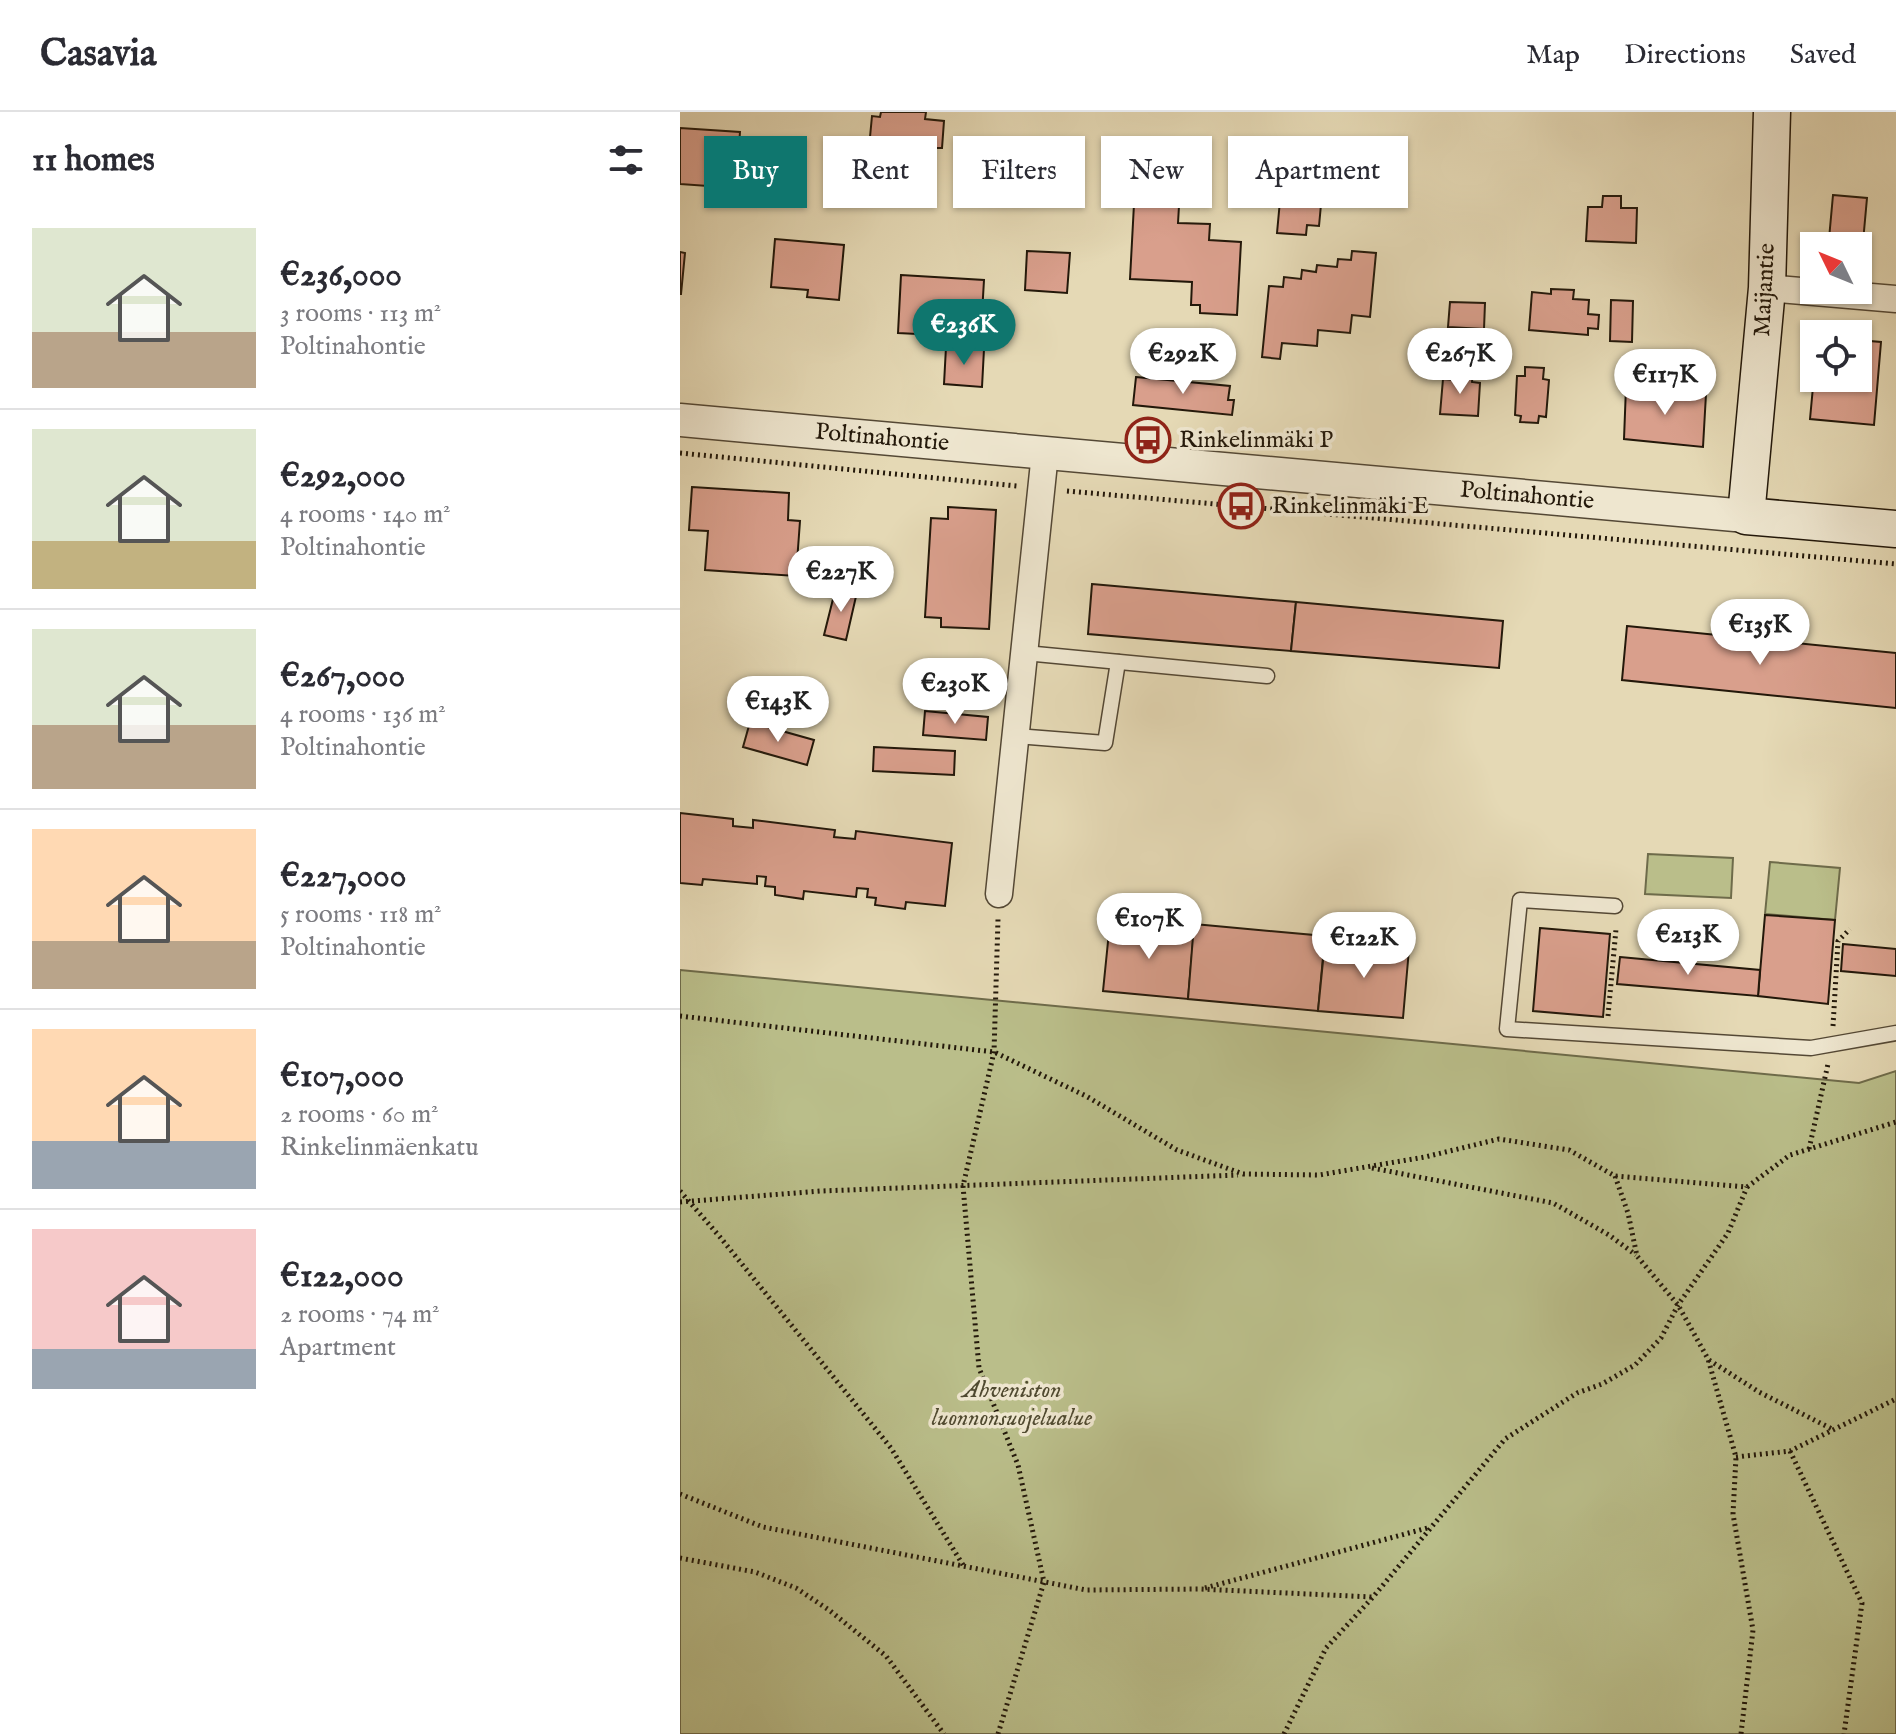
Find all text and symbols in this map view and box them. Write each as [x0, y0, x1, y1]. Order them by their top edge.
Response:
text: Casavia [40, 31, 156, 79]
text: Map [1526, 38, 1580, 73]
text: Directions [1624, 38, 1746, 73]
text: Saved [1790, 38, 1856, 73]
chip: Buy [704, 136, 807, 208]
chip: Rent [823, 136, 937, 208]
chip: Filters [953, 136, 1085, 208]
chip: New [1101, 136, 1212, 208]
chip: Apartment [1228, 136, 1408, 208]
icon: filters [604, 138, 648, 182]
text: 11 homes [32, 139, 155, 182]
north arrow [1800, 232, 1872, 304]
map controls [1800, 232, 1872, 392]
street label: Maijantie [1747, 242, 1783, 338]
text: €236,000 [280, 254, 402, 297]
icon: home [96, 260, 192, 356]
text: 3 rooms · 113 m² [280, 297, 441, 330]
pin: €236K [908, 299, 1020, 367]
text: €236K [931, 308, 997, 341]
button: locate [1800, 320, 1872, 392]
pin: €292K [1127, 328, 1239, 396]
pin: €267K [1404, 328, 1516, 396]
text: Poltinahontie [280, 330, 426, 363]
text: €292K [1148, 337, 1218, 370]
text: €267K [1425, 337, 1495, 370]
pin: €117K [1609, 349, 1721, 417]
text: €117K [1632, 358, 1698, 391]
bus stop icon: Rinkelinmäki P [1124, 416, 1172, 464]
street label: Poltinahontie [814, 417, 950, 459]
place label: Rinkelinmäki P [1179, 425, 1333, 456]
text: €292,000 [280, 455, 406, 498]
icon: home [96, 461, 192, 557]
street label: Poltinahontie [1459, 475, 1595, 517]
bus stop icon: Rinkelinmäki E [1217, 482, 1265, 530]
place label: Rinkelinmäki E [1272, 491, 1429, 522]
text: 4 rooms · 140 m² [280, 498, 451, 531]
text: Poltinahontie [280, 531, 426, 564]
pin: €227K [785, 546, 897, 614]
text: €227K [806, 555, 876, 588]
pin: €135K [1704, 599, 1816, 667]
text: €135K [1729, 608, 1791, 641]
text: €267,000 [280, 655, 405, 698]
pin: €230K [899, 658, 1011, 726]
icon: home [96, 661, 192, 757]
text: €230K [921, 667, 989, 700]
pin: €143K [722, 676, 834, 744]
text: €143K [745, 685, 811, 718]
text: 4 rooms · 136 m² [280, 698, 446, 731]
text: Poltinahontie [280, 731, 426, 764]
text: €227,000 [280, 855, 407, 898]
icon: home [96, 861, 192, 957]
pin: €107K [1093, 893, 1205, 961]
text: 5 rooms · 118 m² [280, 898, 442, 931]
text: €107K [1115, 902, 1183, 935]
pin: €213K [1632, 909, 1744, 977]
pin: €122K [1308, 912, 1420, 980]
text: €213K [1655, 918, 1721, 951]
text: €122K [1330, 921, 1398, 954]
text: Poltinahontie [280, 931, 426, 964]
text: €107,000 [280, 1055, 404, 1098]
icon: home [96, 1061, 192, 1157]
text: 2 rooms · 60 m² [280, 1098, 439, 1131]
text: Rinkelinmäenkatu [280, 1131, 479, 1164]
text: €122,000 [280, 1255, 404, 1298]
icon: home [96, 1261, 192, 1357]
text: 2 rooms · 74 m² [280, 1298, 440, 1331]
text: Apartment [280, 1331, 396, 1364]
park label: Ahveniston luonnonsuojelualue [932, 1375, 1092, 1434]

